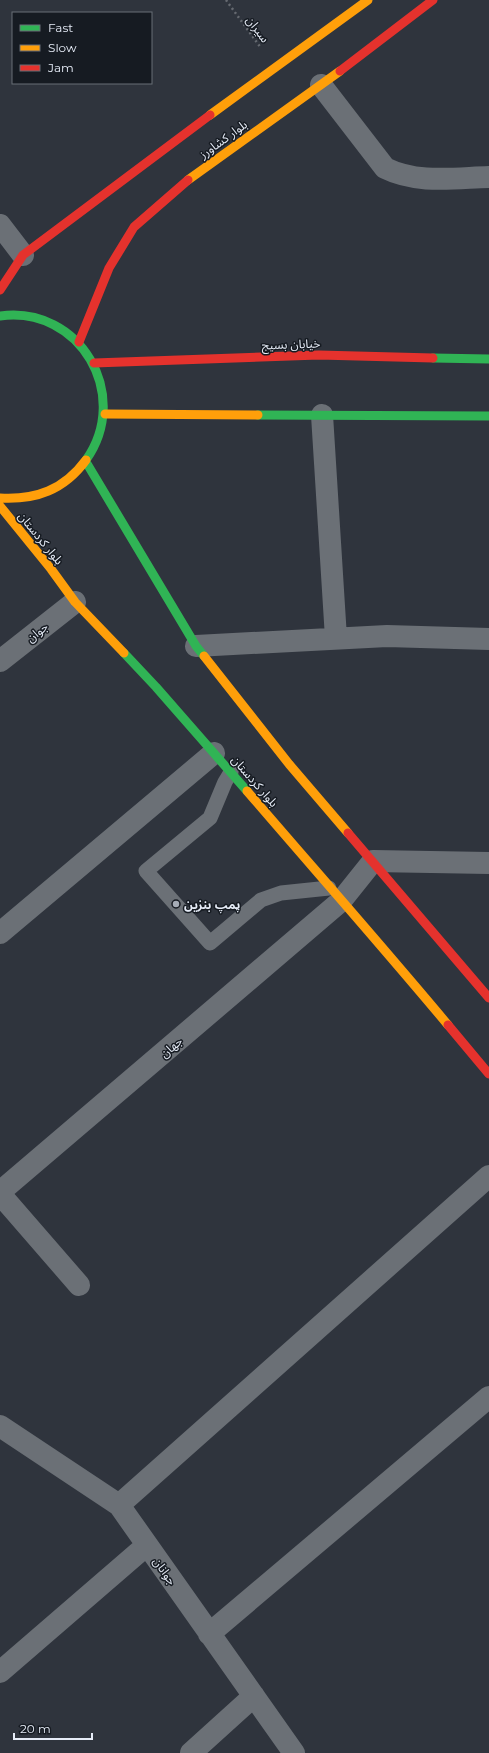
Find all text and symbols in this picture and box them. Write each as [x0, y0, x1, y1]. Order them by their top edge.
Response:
legend [12, 12, 152, 84]
street label: سیران [243, 13, 273, 45]
text: Fast [48, 20, 73, 35]
text: Slow [48, 40, 77, 55]
text: Jam [47, 60, 74, 75]
street label: بلوار کشاورز [195, 117, 250, 162]
street label: خیابان بسیج [261, 335, 321, 355]
street label: بلوار کردستان [15, 509, 67, 567]
street label: جوان [23, 619, 51, 645]
street label: بلوار کردستان [228, 752, 282, 810]
place label: پمپ بنزین [184, 897, 240, 914]
marker: پمپ بنزین [171, 899, 181, 909]
street label: جهان [157, 1033, 185, 1061]
street label: جوانان [150, 1554, 180, 1588]
scale bar [14, 1715, 92, 1741]
text: 20 m [20, 1721, 51, 1736]

